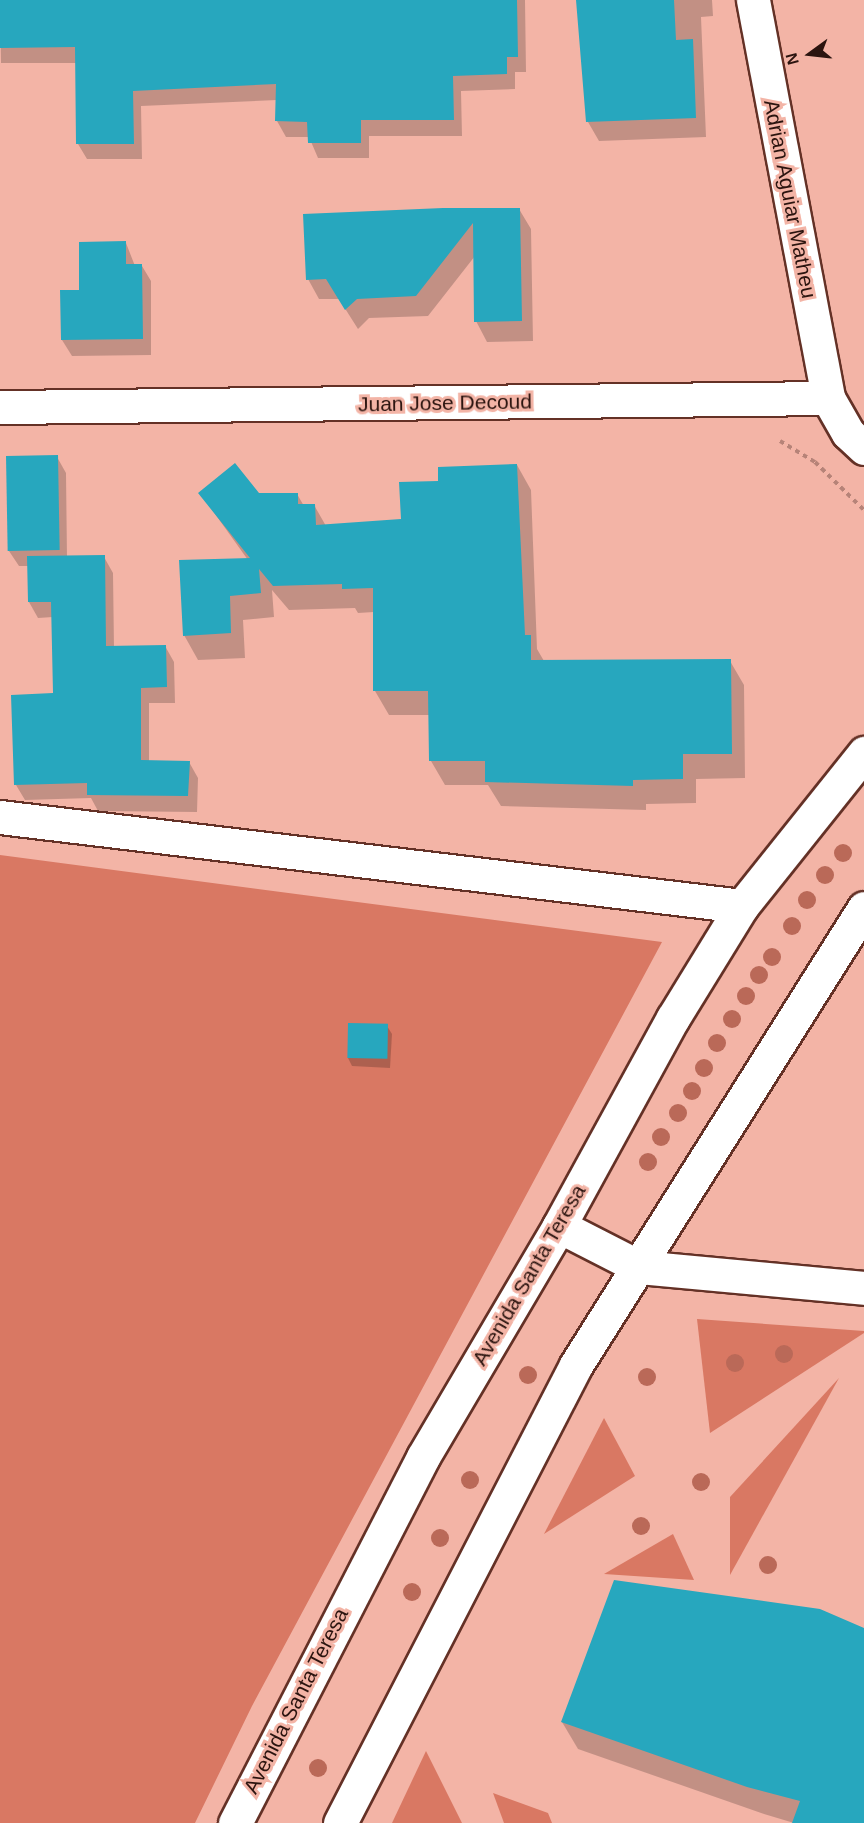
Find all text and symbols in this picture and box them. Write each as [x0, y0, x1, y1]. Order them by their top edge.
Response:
north arrow [780, 24, 840, 84]
text: N [782, 51, 802, 67]
street label: Adrian Aguiar Matheu [758, 97, 822, 301]
street label: Juan Jose Decoud [358, 389, 532, 417]
street label: Avenida Santa Teresa [467, 1180, 591, 1370]
street label: Avenida Santa Teresa [238, 1604, 354, 1798]

